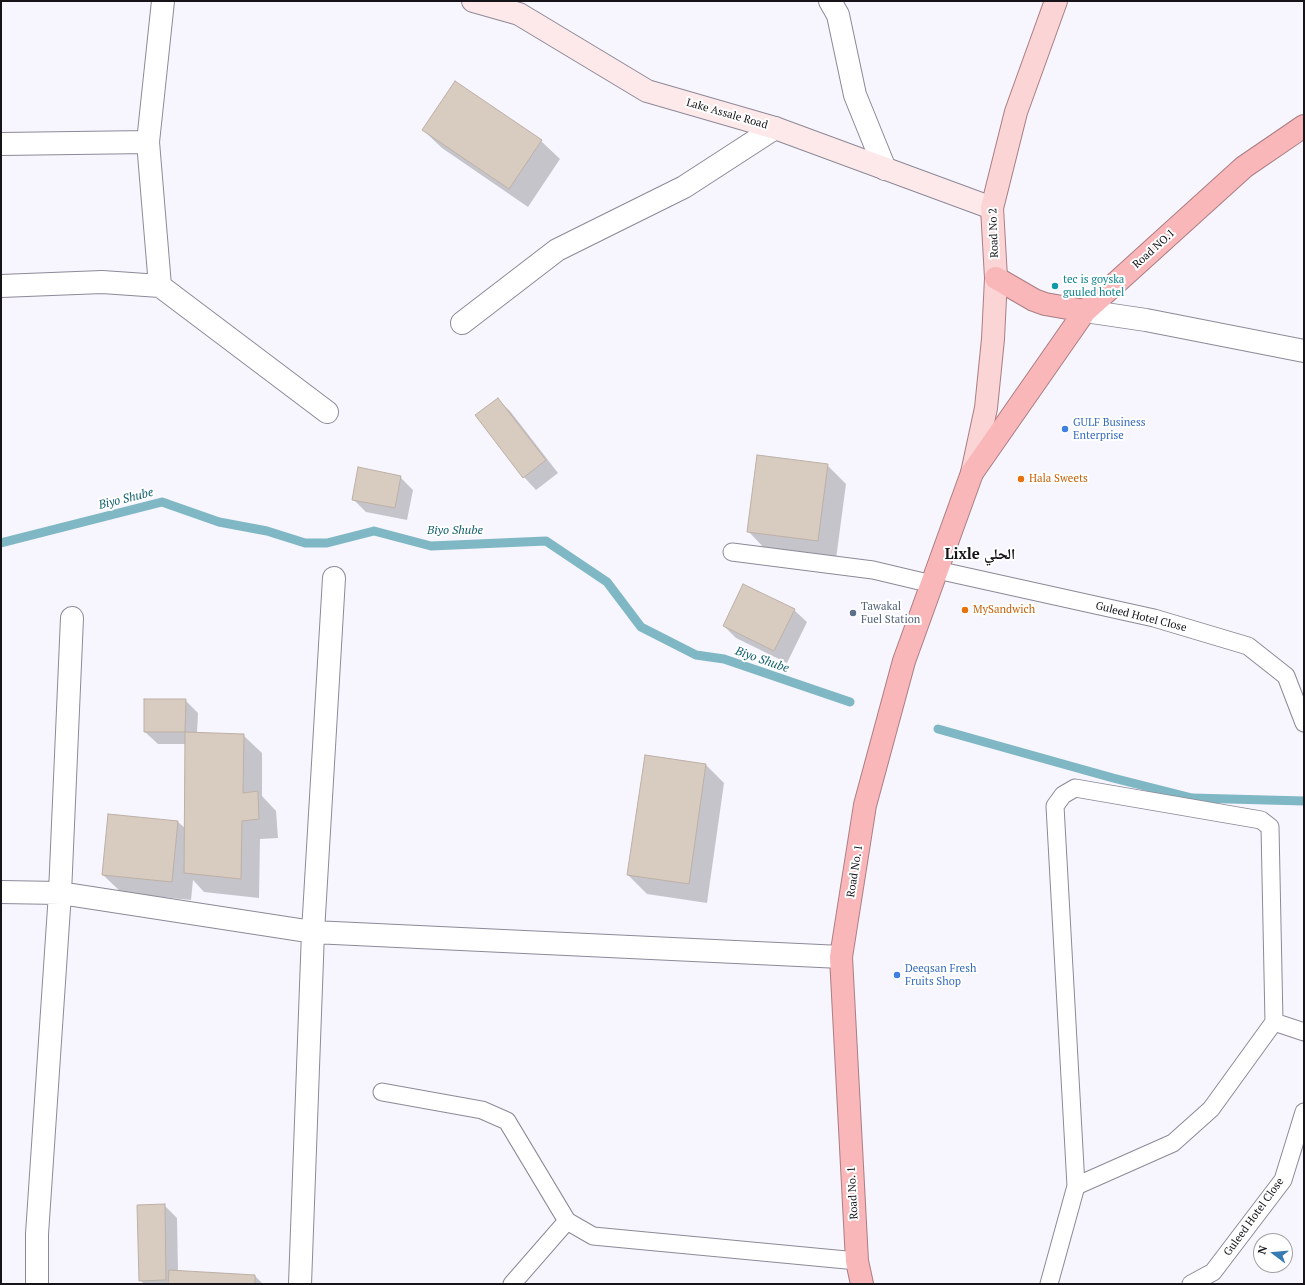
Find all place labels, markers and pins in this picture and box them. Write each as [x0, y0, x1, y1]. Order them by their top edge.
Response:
place label: tec is goyska guuled hotel [1063, 273, 1124, 299]
marker: tec is goyska guuled hotel [1050, 281, 1060, 291]
place label: GULF Business Enterprise [1073, 416, 1145, 442]
marker: GULF Business Enterprise [1060, 424, 1070, 434]
place label: Hala Sweets [1029, 472, 1088, 486]
marker: Hala Sweets [1016, 474, 1026, 484]
place label: Tawakal Fuel Station [861, 600, 920, 626]
place label: MySandwich [973, 603, 1035, 617]
marker: MySandwich [960, 605, 970, 615]
marker: Tawakal Fuel Station [848, 608, 858, 618]
place label: Deeqsan Fresh Fruits Shop [905, 962, 976, 988]
marker: Deeqsan Fresh Fruits Shop [892, 970, 902, 980]

